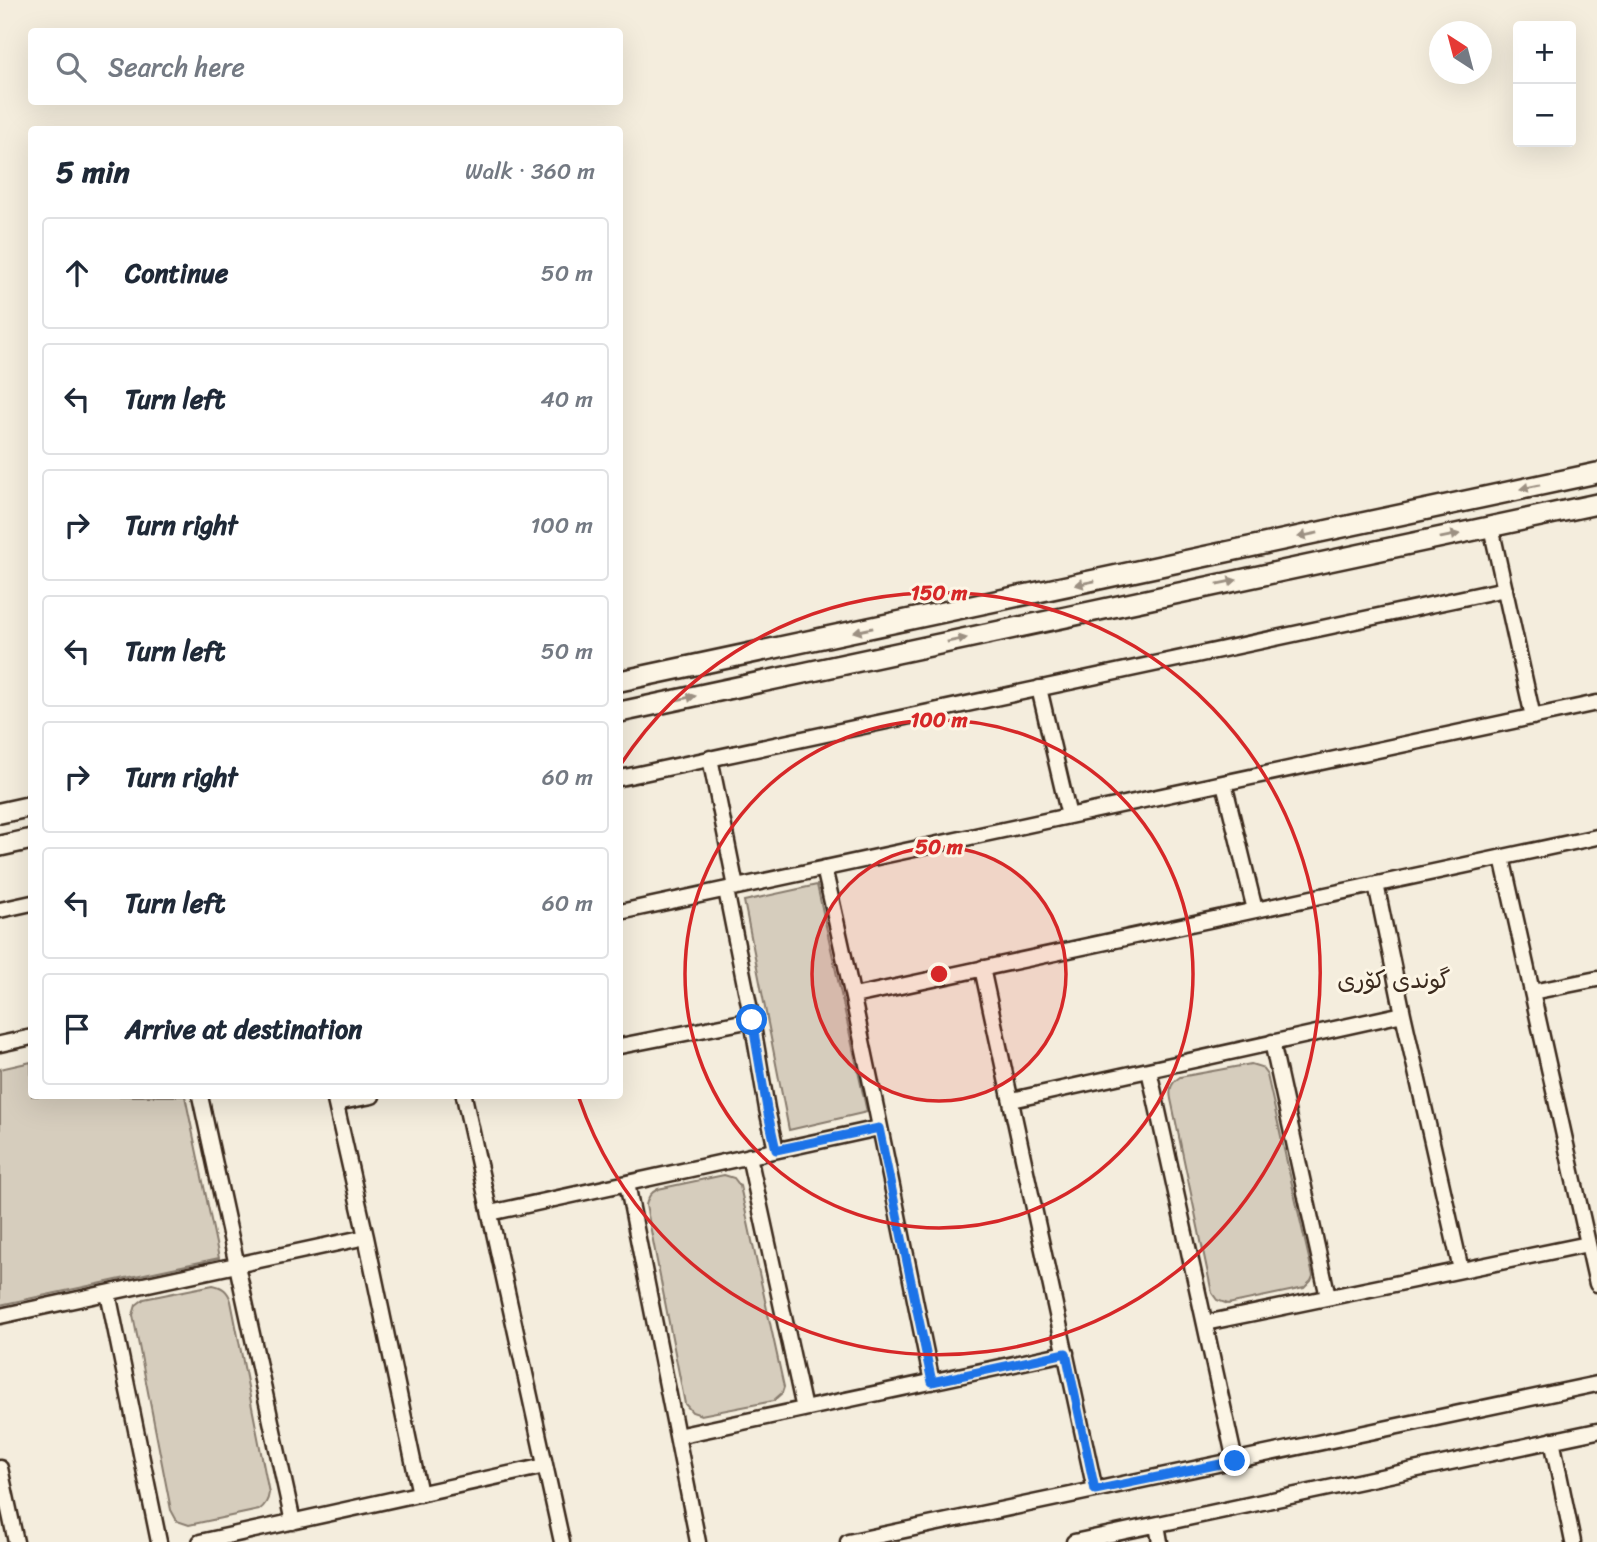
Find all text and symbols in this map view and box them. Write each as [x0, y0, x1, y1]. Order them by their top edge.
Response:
north arrow [1429, 21, 1492, 84]
map controls [1513, 21, 1576, 147]
button: + [1513, 21, 1576, 84]
search box [28, 28, 623, 105]
text: Search here [108, 44, 245, 90]
icon: search [52, 48, 90, 86]
button: − [1513, 84, 1576, 147]
text: 5 min [56, 145, 130, 199]
text: Walk · 360 m [465, 151, 595, 192]
text: Continue [125, 250, 228, 296]
text: 50 m [541, 253, 593, 294]
icon: ahead [58, 254, 96, 292]
text: Turn left [125, 376, 225, 422]
text: 40 m [540, 379, 593, 420]
icon: left [58, 380, 96, 418]
one-way arrow [1519, 482, 1541, 493]
text: Turn right [125, 502, 238, 548]
text: 100 m [530, 505, 593, 546]
icon: right [58, 506, 96, 544]
one-way arrow [1297, 530, 1319, 541]
one-way arrow [1439, 530, 1461, 541]
text: 150 m [911, 574, 968, 612]
one-way arrow [1074, 577, 1096, 588]
one-way arrow [1216, 577, 1238, 588]
one-way arrow [852, 624, 874, 635]
text: Turn left [125, 628, 225, 674]
text: 50 m [541, 631, 593, 672]
icon: left [58, 632, 96, 670]
one-way arrow [946, 635, 968, 646]
one-way arrow [675, 693, 697, 704]
text: 100 m [910, 701, 968, 739]
text: Turn right [125, 754, 238, 800]
text: 60 m [542, 757, 593, 798]
icon: right [58, 758, 96, 796]
text: 50 m [915, 828, 964, 866]
text: Turn left [125, 880, 225, 926]
text: 60 m [542, 883, 593, 924]
icon: left [58, 884, 96, 922]
district label: گوندی کۆری [1337, 959, 1451, 1001]
centre of rings [927, 962, 951, 986]
route start [736, 1004, 767, 1035]
text: Arrive at destination [125, 1006, 362, 1052]
icon: arrive [58, 1010, 96, 1048]
route end [1219, 1445, 1250, 1476]

